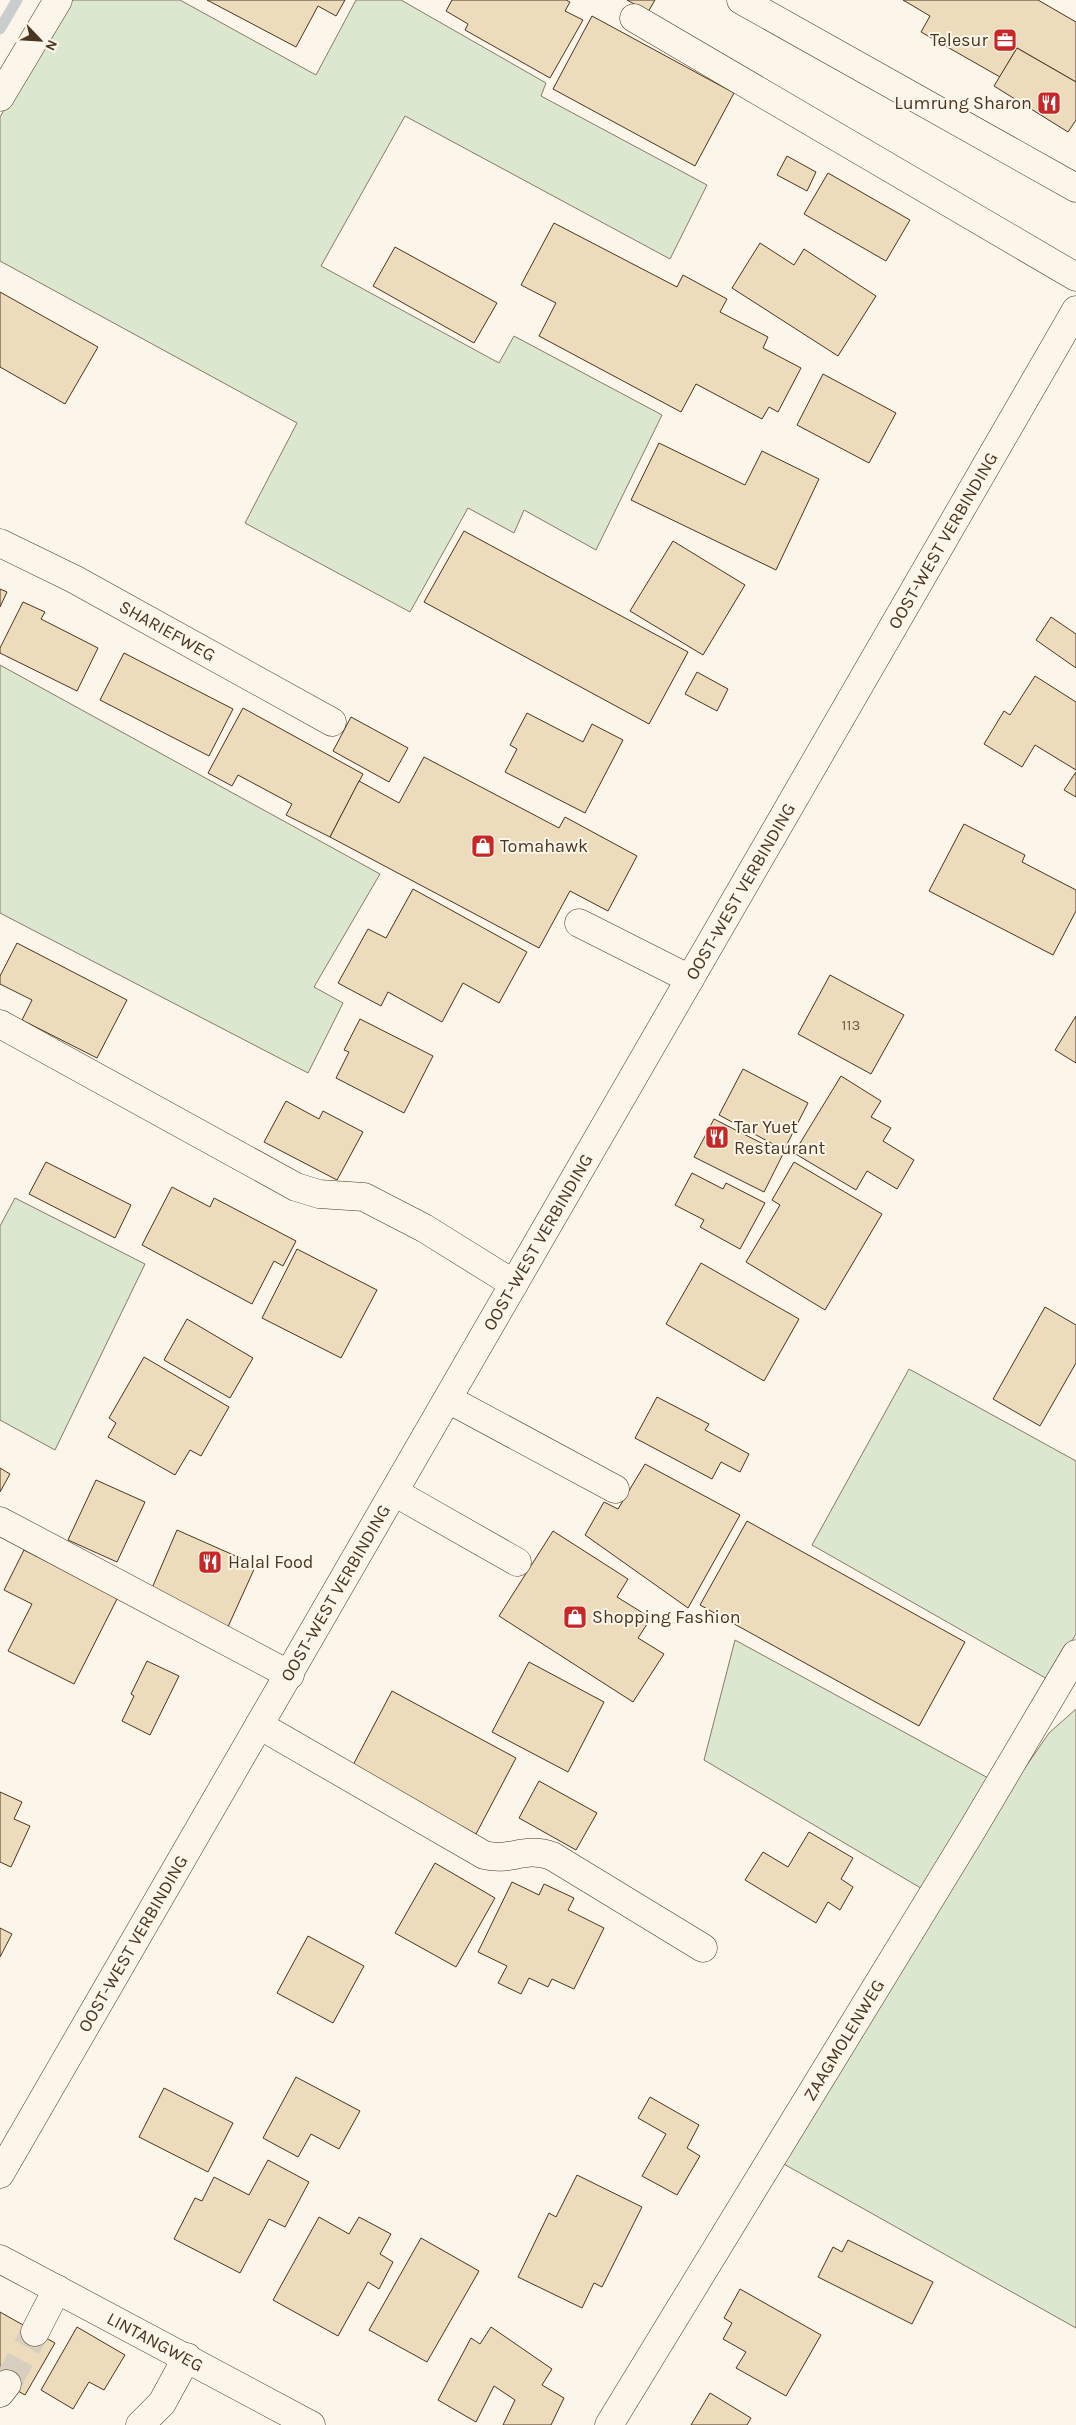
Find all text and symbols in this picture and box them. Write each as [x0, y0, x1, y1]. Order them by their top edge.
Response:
north arrow [15, 15, 65, 65]
office icon: Telesur [992, 27, 1018, 53]
place label: Telesur [930, 29, 988, 51]
text: N [42, 37, 61, 53]
restaurant icon: Lumrung Sharon [1036, 90, 1062, 116]
place label: Lumrung Sharon [894, 92, 1032, 114]
street label: OOST-WEST VERBINDING [883, 448, 1003, 633]
street label: SHARIEFWEG [115, 595, 219, 666]
street label: OOST-WEST VERBINDING [681, 799, 800, 984]
shop icon: Tomahawk [470, 833, 496, 859]
place label: Tomahawk [500, 835, 588, 857]
house number: 113 [842, 1016, 860, 1034]
place label: Tar Yuet Restaurant [734, 1116, 826, 1159]
restaurant icon: Tar Yuet Restaurant [704, 1124, 730, 1150]
street label: OOST-WEST VERBINDING [478, 1150, 598, 1334]
street label: OOST-WEST VERBINDING [276, 1501, 395, 1685]
restaurant icon: Halal Food [197, 1549, 223, 1575]
place label: Halal Food [228, 1551, 313, 1573]
shop icon: Shopping Fashion [562, 1604, 588, 1630]
place label: Shopping Fashion [592, 1606, 741, 1628]
street label: OOST-WEST VERBINDING [73, 1851, 193, 2036]
street label: ZAAGMOLENWEG [798, 1975, 889, 2105]
street label: LINTANGWEG [103, 2307, 207, 2377]

